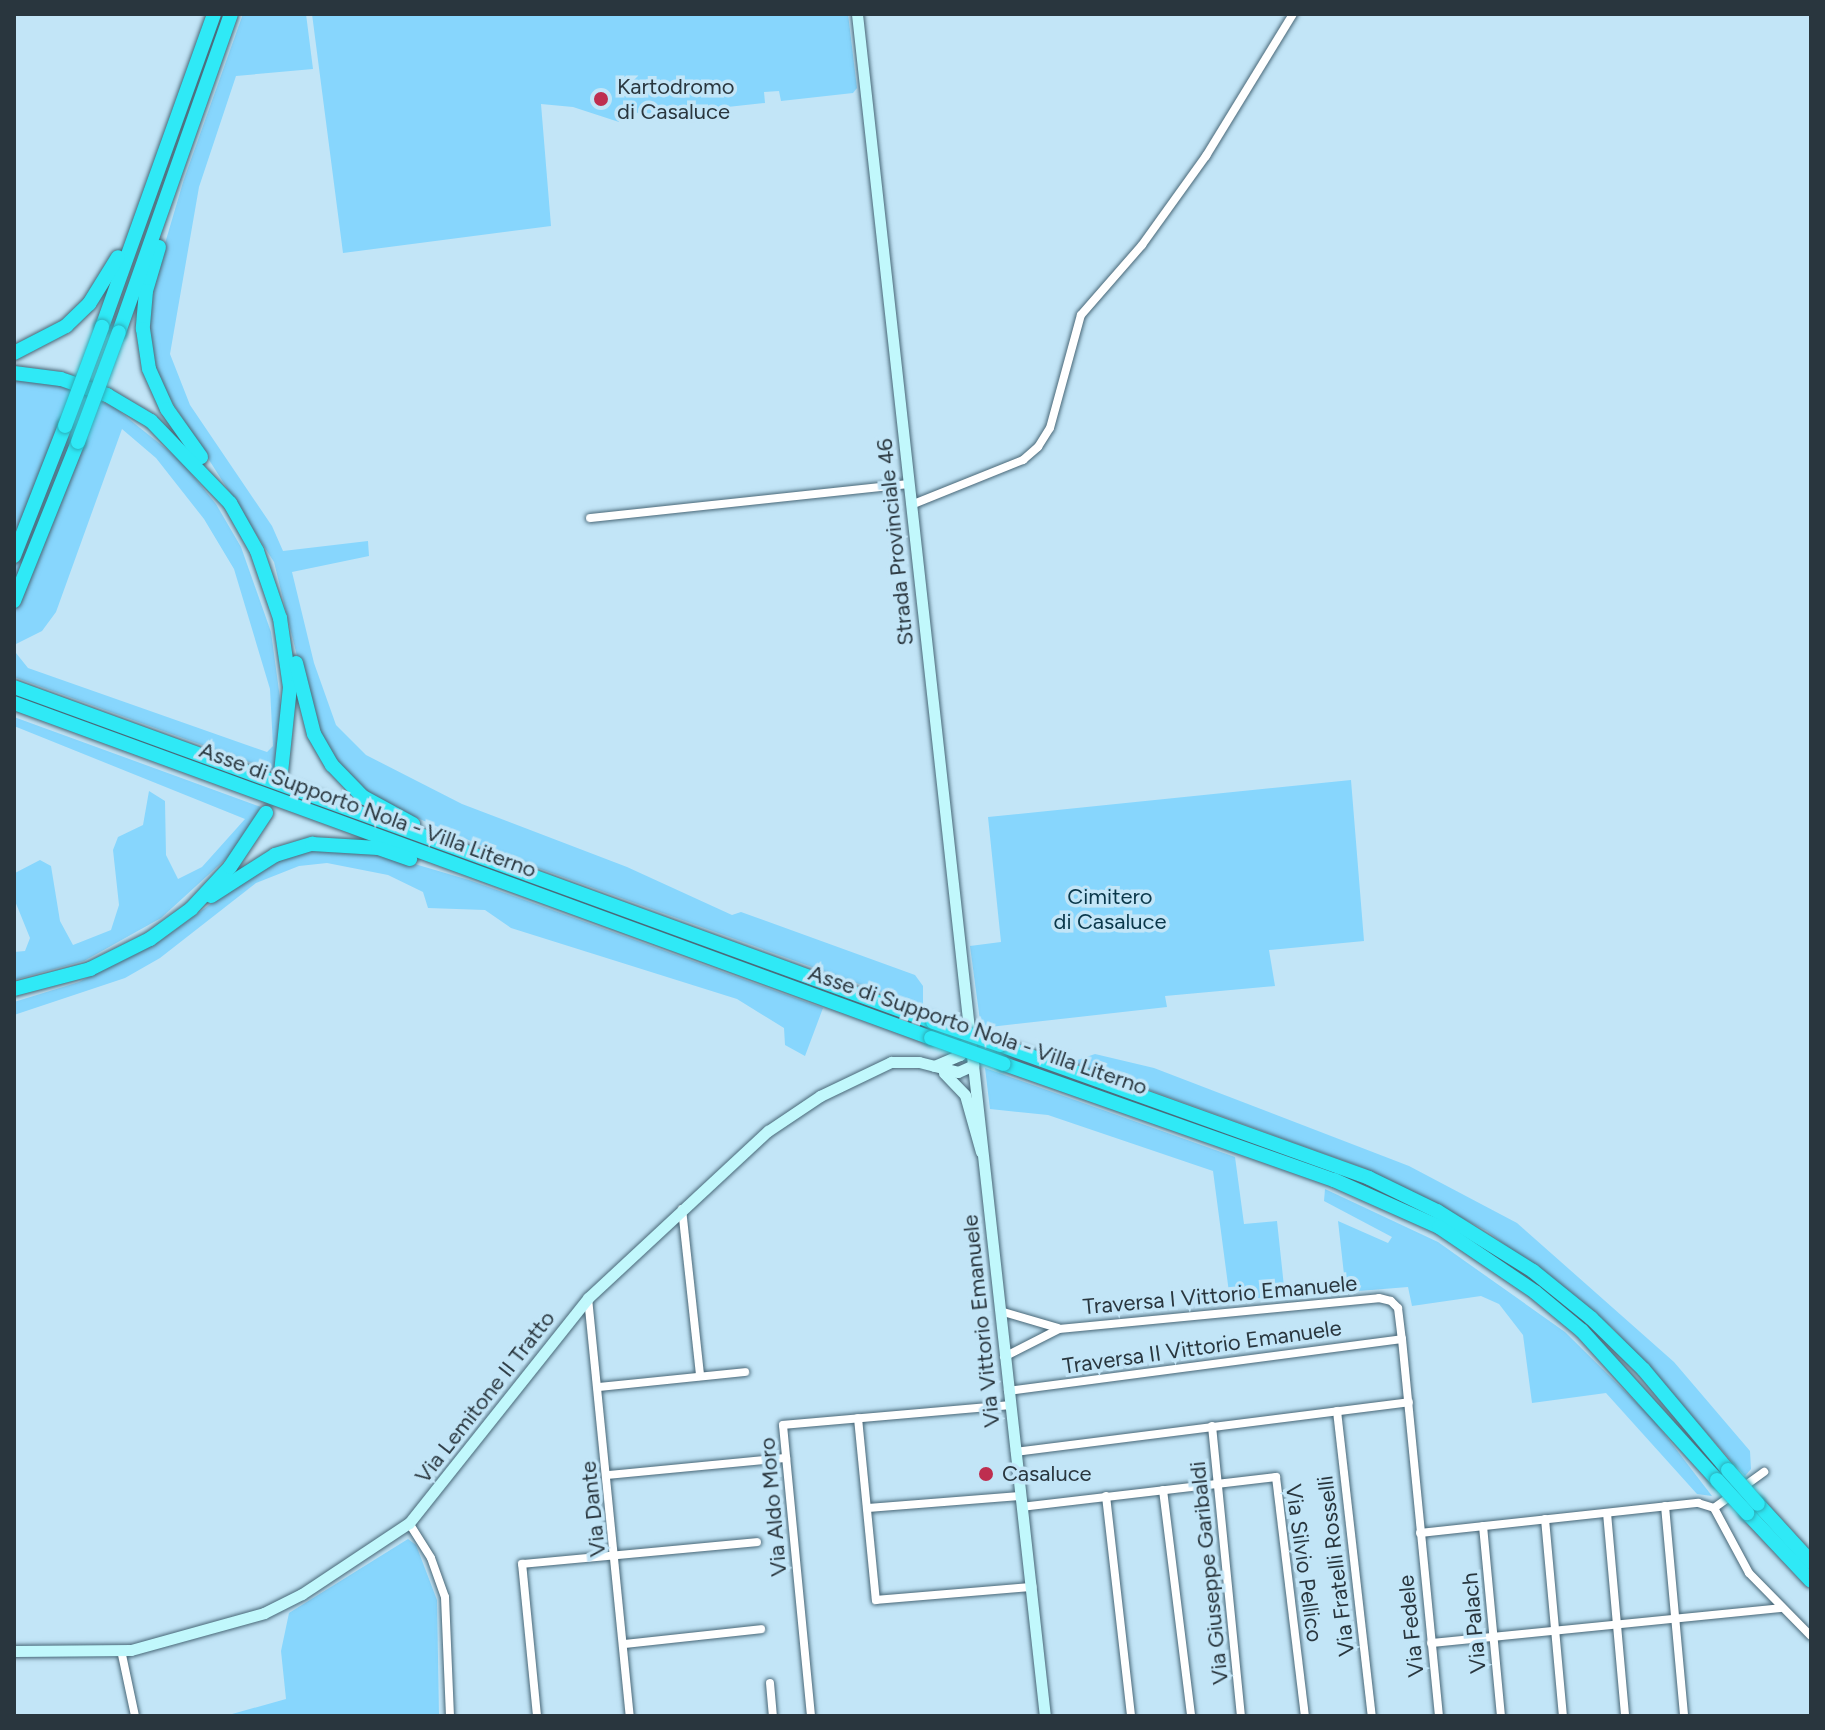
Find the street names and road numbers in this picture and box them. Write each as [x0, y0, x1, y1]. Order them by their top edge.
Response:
street label: Strada Provinciale 46 [871, 437, 919, 647]
street label: Asse di Supporto Nola - Villa Literno [196, 737, 540, 883]
street label: Asse di Supporto Nola - Villa Literno [805, 959, 1151, 1101]
street label: Via Vittorio Emanuele [957, 1213, 1005, 1429]
street label: Traversa I Vittorio Emanuele [1082, 1270, 1358, 1320]
street label: Via Lemitone II Tratto [409, 1306, 561, 1488]
street label: Traversa II Vittorio Emanuele [1061, 1314, 1343, 1380]
street label: Via Aldo Moro [754, 1436, 792, 1578]
street label: Via Dante [575, 1460, 611, 1558]
street label: Via Giuseppe Garibaldi [1184, 1460, 1234, 1686]
street label: Via Fratelli Rosselli [1312, 1474, 1360, 1658]
street label: Via Silvio Pellico [1280, 1482, 1328, 1644]
street label: Via Palach [1456, 1572, 1492, 1674]
street label: Via Fedele [1393, 1574, 1429, 1678]

